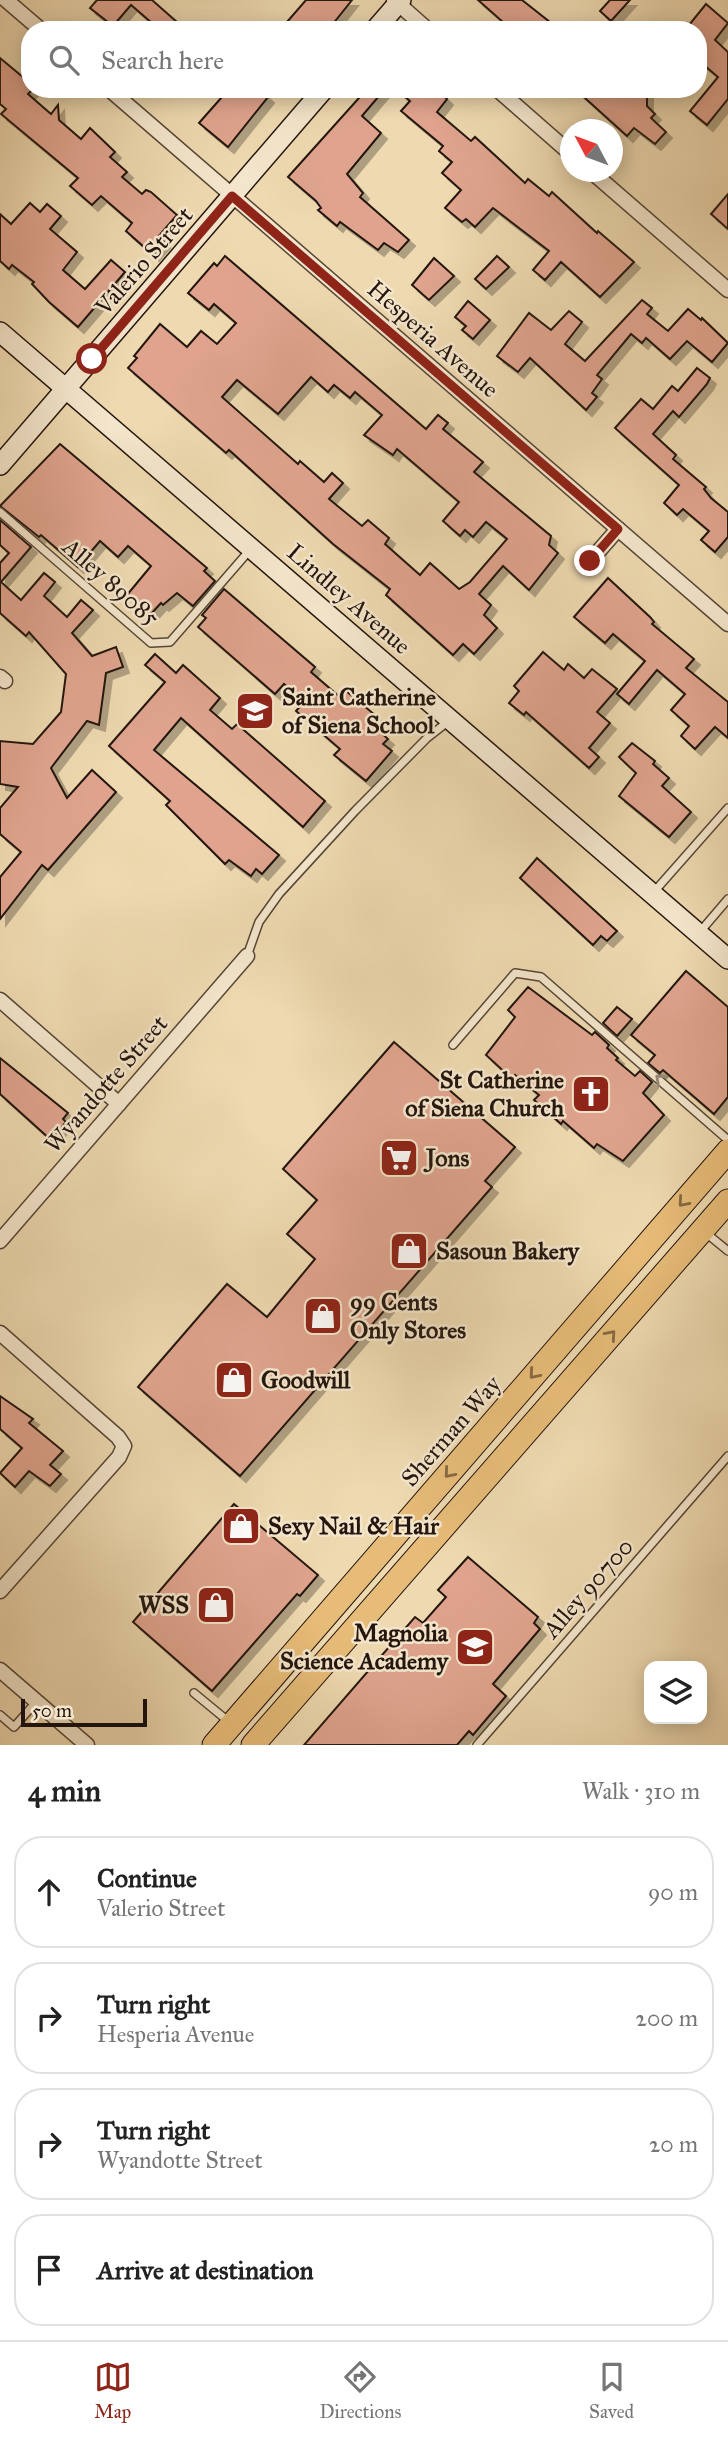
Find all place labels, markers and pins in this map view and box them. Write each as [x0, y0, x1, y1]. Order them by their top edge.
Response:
place label: Saint Catherine of Siena School [282, 682, 436, 740]
school or university icon: Saint Catherine of Siena School [234, 690, 276, 732]
place label: St Catherine of Siena Church [405, 1065, 565, 1123]
church icon: St Catherine of Siena Church [570, 1073, 612, 1115]
supermarket icon: Jons [378, 1137, 420, 1179]
place label: Jons [423, 1143, 469, 1173]
shop icon: Sasoun Bakery [388, 1230, 430, 1272]
place label: Sasoun Bakery [436, 1236, 581, 1266]
place label: 99 Cents Only Stores [350, 1287, 466, 1345]
shop icon: 99 Cents Only Stores [302, 1295, 344, 1337]
shop icon: Goodwill [213, 1359, 255, 1401]
place label: Goodwill [261, 1365, 351, 1395]
shop icon: Sexy Nail & Hair [220, 1505, 262, 1547]
place label: Sexy Nail & Hair [268, 1511, 440, 1541]
shop icon: WSS [195, 1584, 237, 1626]
place label: WSS [139, 1590, 189, 1620]
place label: Magnolia Science Academy [280, 1618, 450, 1676]
school or university icon: Magnolia Science Academy [454, 1626, 496, 1668]

